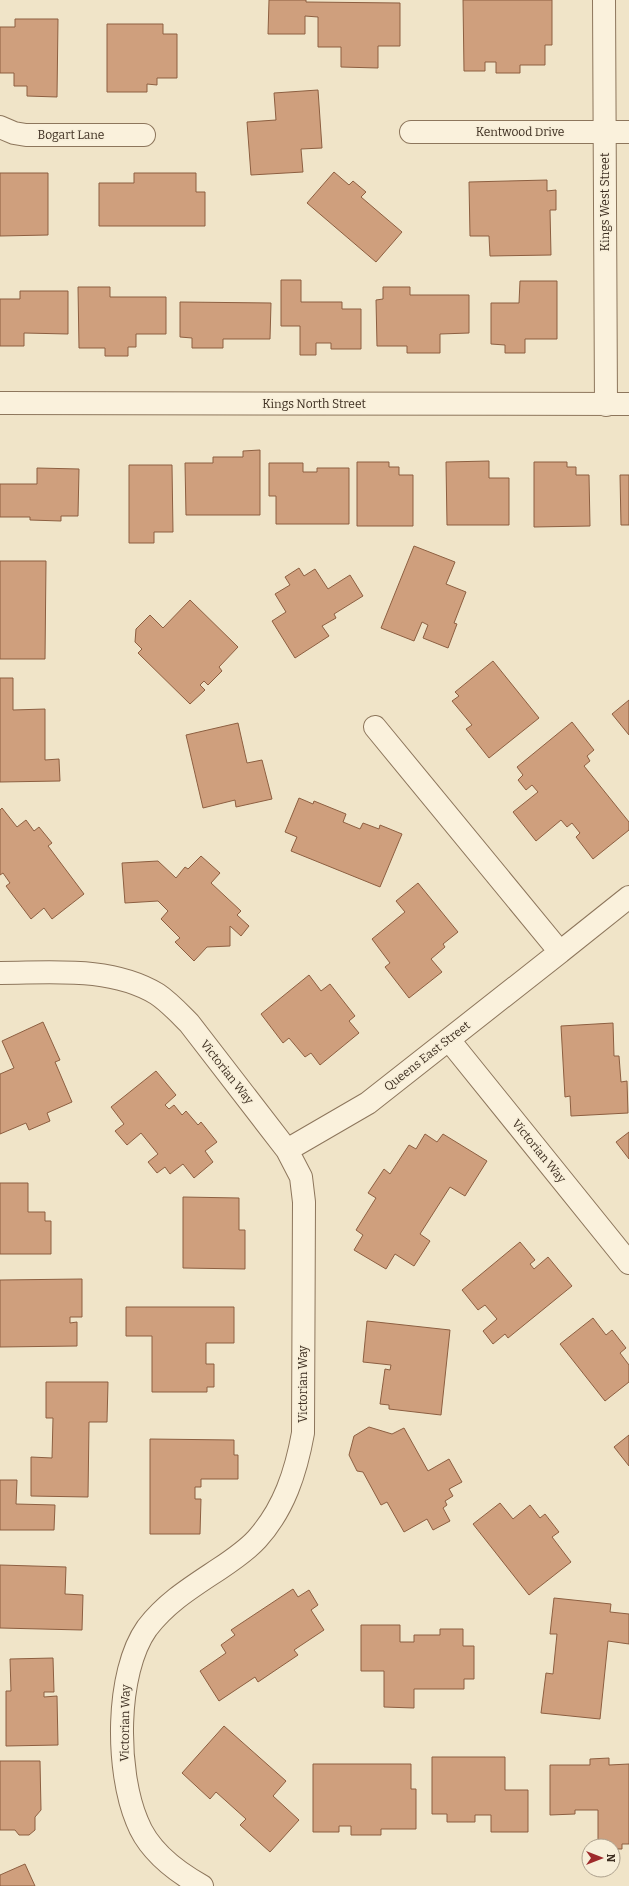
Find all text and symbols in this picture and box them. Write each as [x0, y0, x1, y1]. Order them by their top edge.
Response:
street label: Kentwood Drive [476, 125, 564, 139]
street label: Bogart Lane [38, 128, 104, 142]
street label: Kings West Street [598, 152, 612, 251]
street label: Kings North Street [262, 397, 366, 411]
street label: Queens East Street [381, 1018, 473, 1094]
street label: Victorian Way [198, 1037, 257, 1107]
street label: Victorian Way [509, 1117, 569, 1186]
street label: Victorian Way [296, 1345, 310, 1423]
street label: Victorian Way [117, 1684, 133, 1762]
north arrow [581, 1838, 621, 1878]
text: N [604, 1854, 617, 1863]

